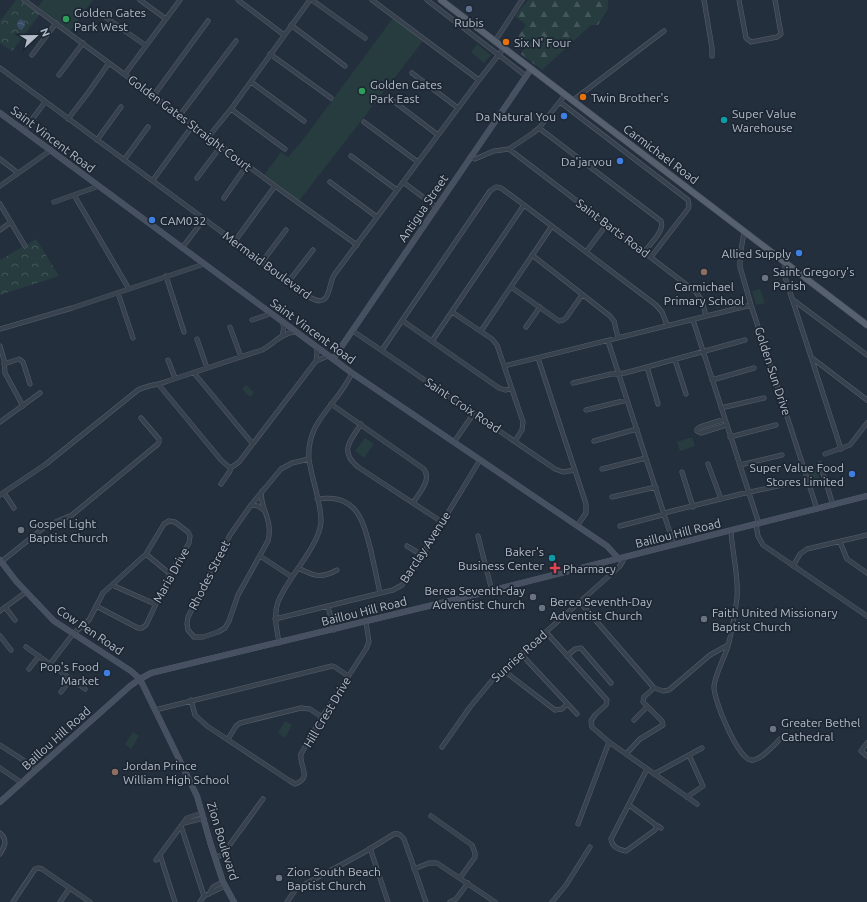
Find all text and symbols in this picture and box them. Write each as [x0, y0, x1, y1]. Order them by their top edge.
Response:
marker: Rubis [464, 4, 474, 14]
place label: Golden Gates Park West [74, 6, 146, 33]
marker: Golden Gates Park West [61, 14, 71, 24]
north arrow [16, 16, 56, 56]
place label: Rubis [454, 16, 484, 29]
text: N [38, 26, 52, 38]
place label: Six N' Four [514, 36, 571, 49]
marker: Six N' Four [501, 37, 511, 47]
street label: Golden Gates Straight Court [126, 72, 254, 174]
place label: Golden Gates Park East [370, 78, 442, 105]
marker: Golden Gates Park East [357, 86, 367, 96]
place label: Twin Brother's [591, 91, 669, 104]
marker: Twin Brother's [578, 92, 588, 102]
street label: Saint Vincent Road [9, 103, 97, 175]
place label: Super Value Warehouse [732, 107, 796, 134]
place label: Da Natural You [475, 110, 556, 123]
marker: Da Natural You [559, 111, 569, 121]
marker: Super Value Warehouse [719, 115, 729, 125]
street label: Carmichael Road [621, 122, 701, 186]
place label: Da'jarvou [561, 155, 612, 168]
marker: Da'jarvou [615, 156, 625, 166]
street label: Antigua Street [396, 172, 450, 244]
street label: Saint Barts Road [574, 196, 652, 260]
place label: CAM032 [160, 214, 206, 227]
marker: CAM032 [147, 215, 157, 225]
street label: Mermaid Boulevard [220, 229, 314, 301]
place label: Allied Supply [722, 247, 791, 260]
marker: Allied Supply [794, 248, 804, 258]
place label: Saint Gregory's Parish [773, 265, 854, 292]
marker: Carmichael Primary School [699, 267, 709, 277]
marker: Saint Gregory's Parish [760, 273, 770, 283]
place label: Carmichael Primary School [664, 280, 744, 307]
street label: Saint Vincent Road [268, 296, 358, 366]
street label: Golden Sun Drive [753, 325, 793, 417]
street label: Saint Croix Road [423, 375, 503, 435]
place label: Super Value Food Stores Limited [750, 461, 844, 488]
marker: Super Value Food Stores Limited [847, 469, 857, 479]
street label: Barclay Avenue [397, 509, 453, 585]
street label: Baillou Hill Road [634, 516, 722, 550]
place label: Gospel Light Baptist Church [29, 517, 108, 544]
marker: Gospel Light Baptist Church [16, 525, 26, 535]
street label: Rhodes Street [186, 538, 232, 612]
street label: Maria Drive [150, 545, 192, 605]
place label: Baker's Business Center [458, 545, 544, 572]
marker: Baker's Business Center [547, 553, 557, 563]
place label: Pharmacy [563, 562, 616, 575]
marker: Pharmacy [550, 563, 560, 573]
place label: Berea Seventh-day Adventist Church [424, 584, 525, 611]
marker: Berea Seventh-day Adventist Church [528, 592, 538, 602]
street label: Baillou Hill Road [320, 594, 408, 628]
place label: Berea Seventh-Day Adventist Church [550, 595, 652, 622]
street label: Cow Pen Road [54, 603, 126, 657]
marker: Berea Seventh-Day Adventist Church [537, 603, 547, 613]
place label: Faith United Missionary Baptist Church [712, 606, 838, 633]
marker: Faith United Missionary Baptist Church [699, 614, 709, 624]
street label: Sunrise Road [489, 628, 549, 684]
place label: Pop's Food Market [40, 660, 99, 687]
marker: Pop's Food Market [102, 668, 112, 678]
street label: Hill Crest Drive [301, 674, 353, 750]
street label: Baillou Hill Road [19, 704, 93, 772]
place label: Greater Bethel Cathedral [781, 716, 860, 743]
marker: Greater Bethel Cathedral [768, 724, 778, 734]
place label: Jordan Prince William High School [123, 759, 229, 786]
marker: Jordan Prince William High School [110, 767, 120, 777]
street label: Zion Boulevard [205, 800, 241, 882]
place label: Zion South Beach Baptist Church [287, 865, 381, 892]
marker: Zion South Beach Baptist Church [274, 873, 284, 883]

